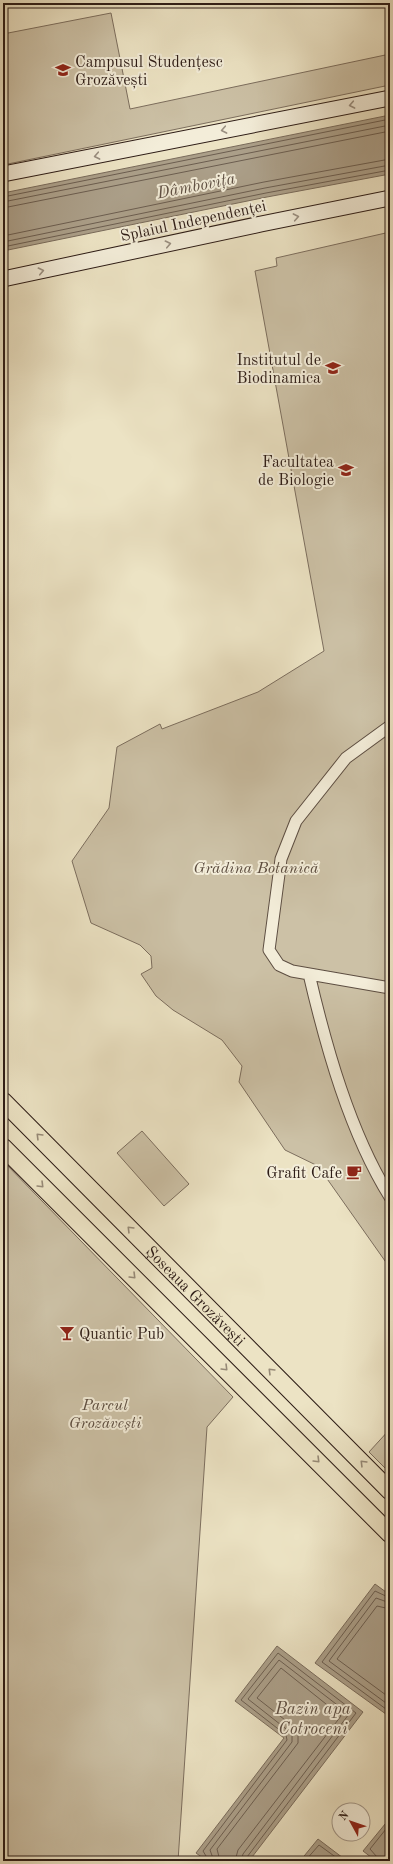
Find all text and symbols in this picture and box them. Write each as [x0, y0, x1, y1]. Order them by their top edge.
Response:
place label: Campusul Studențesc Grozăvești [75, 55, 223, 90]
school or university icon: Campusul Studențesc Grozăvești [54, 61, 72, 79]
one-way arrow [349, 101, 355, 109]
one-way arrow [221, 126, 227, 134]
one-way arrow [94, 151, 100, 159]
water label: Dâmbovița [155, 171, 237, 204]
street label: Splaiul Independenței [119, 199, 268, 246]
one-way arrow [292, 213, 299, 222]
one-way arrow [165, 240, 171, 248]
one-way arrow [38, 267, 44, 275]
place label: Institutul de Biodinamica [236, 353, 321, 387]
school or university icon: Institutul de Biodinamica [324, 359, 342, 377]
place label: Facultatea de Biologie [258, 455, 334, 489]
school or university icon: Facultatea de Biologie [337, 461, 355, 479]
park label: Grădina Botanică [193, 861, 319, 877]
one-way arrow [36, 1133, 43, 1141]
cafe icon: Grafit Cafe [345, 1163, 363, 1181]
place label: Grafit Cafe [266, 1166, 342, 1182]
one-way arrow [36, 1180, 44, 1188]
one-way arrow [127, 1226, 135, 1234]
street label: Șoseaua Grozăvești [141, 1244, 247, 1350]
one-way arrow [128, 1271, 136, 1279]
bar icon: Quantic Pub [58, 1324, 76, 1342]
place label: Quantic Pub [79, 1327, 164, 1343]
one-way arrow [220, 1363, 228, 1371]
one-way arrow [268, 1368, 276, 1376]
park label: Parcul Grozăvești [69, 1398, 142, 1432]
one-way arrow [312, 1455, 320, 1463]
one-way arrow [360, 1460, 367, 1468]
water label: Bazin apa Cotroceni [274, 1701, 351, 1738]
north arrow [331, 1802, 371, 1842]
text: N [338, 1809, 352, 1823]

